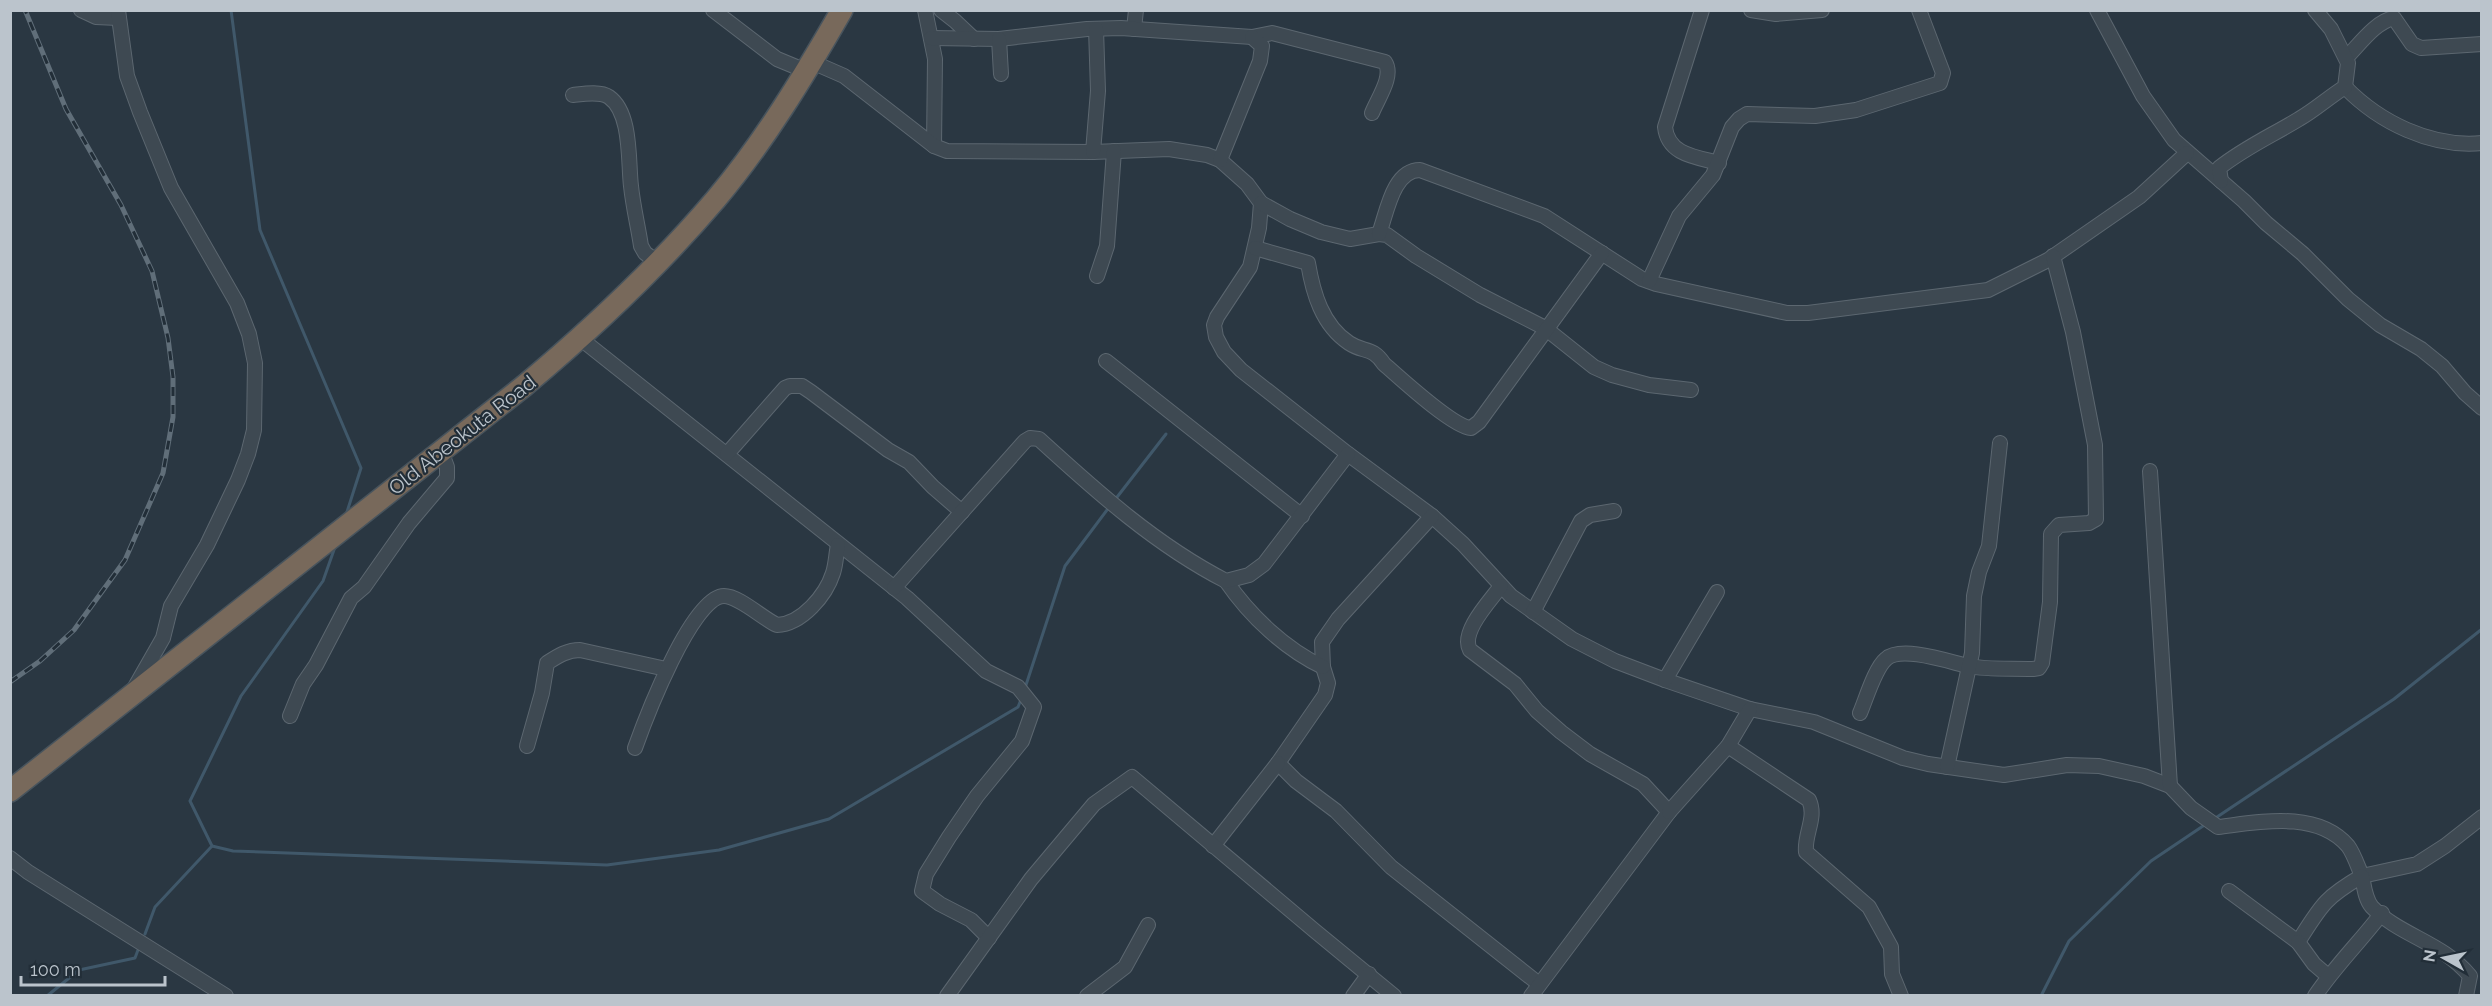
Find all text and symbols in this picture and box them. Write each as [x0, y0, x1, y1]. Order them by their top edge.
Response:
street label: Old Abeokuta Road [384, 370, 540, 500]
north arrow [2414, 928, 2474, 988]
text: N [2419, 948, 2440, 963]
scale bar [21, 949, 165, 987]
text: 100 m [30, 959, 81, 980]

